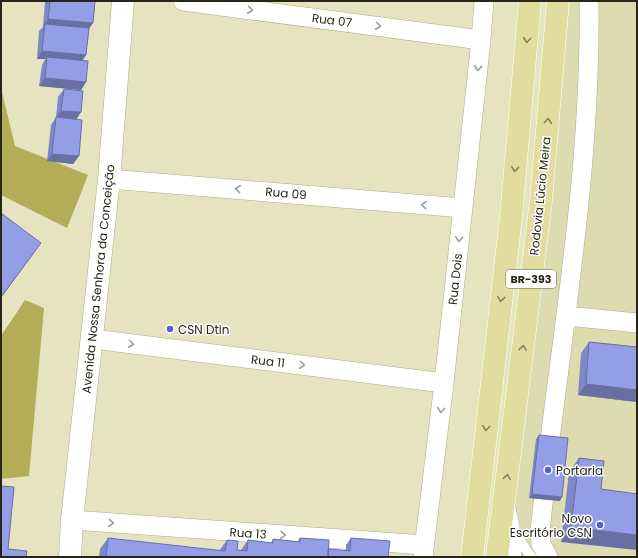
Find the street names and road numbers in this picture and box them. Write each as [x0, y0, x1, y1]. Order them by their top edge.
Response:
street label: Rua 07 [311, 9, 354, 31]
street label: Rodovia Lúcio Meira [525, 136, 555, 256]
street label: Avenida Nossa Senhora da Conceição [78, 163, 119, 394]
street label: Rua 09 [265, 183, 307, 203]
street label: Rua Dois [444, 252, 466, 306]
road number: BR-393 [506, 270, 556, 288]
street label: Rua 11 [250, 350, 286, 372]
street label: Rua 13 [229, 523, 267, 543]

